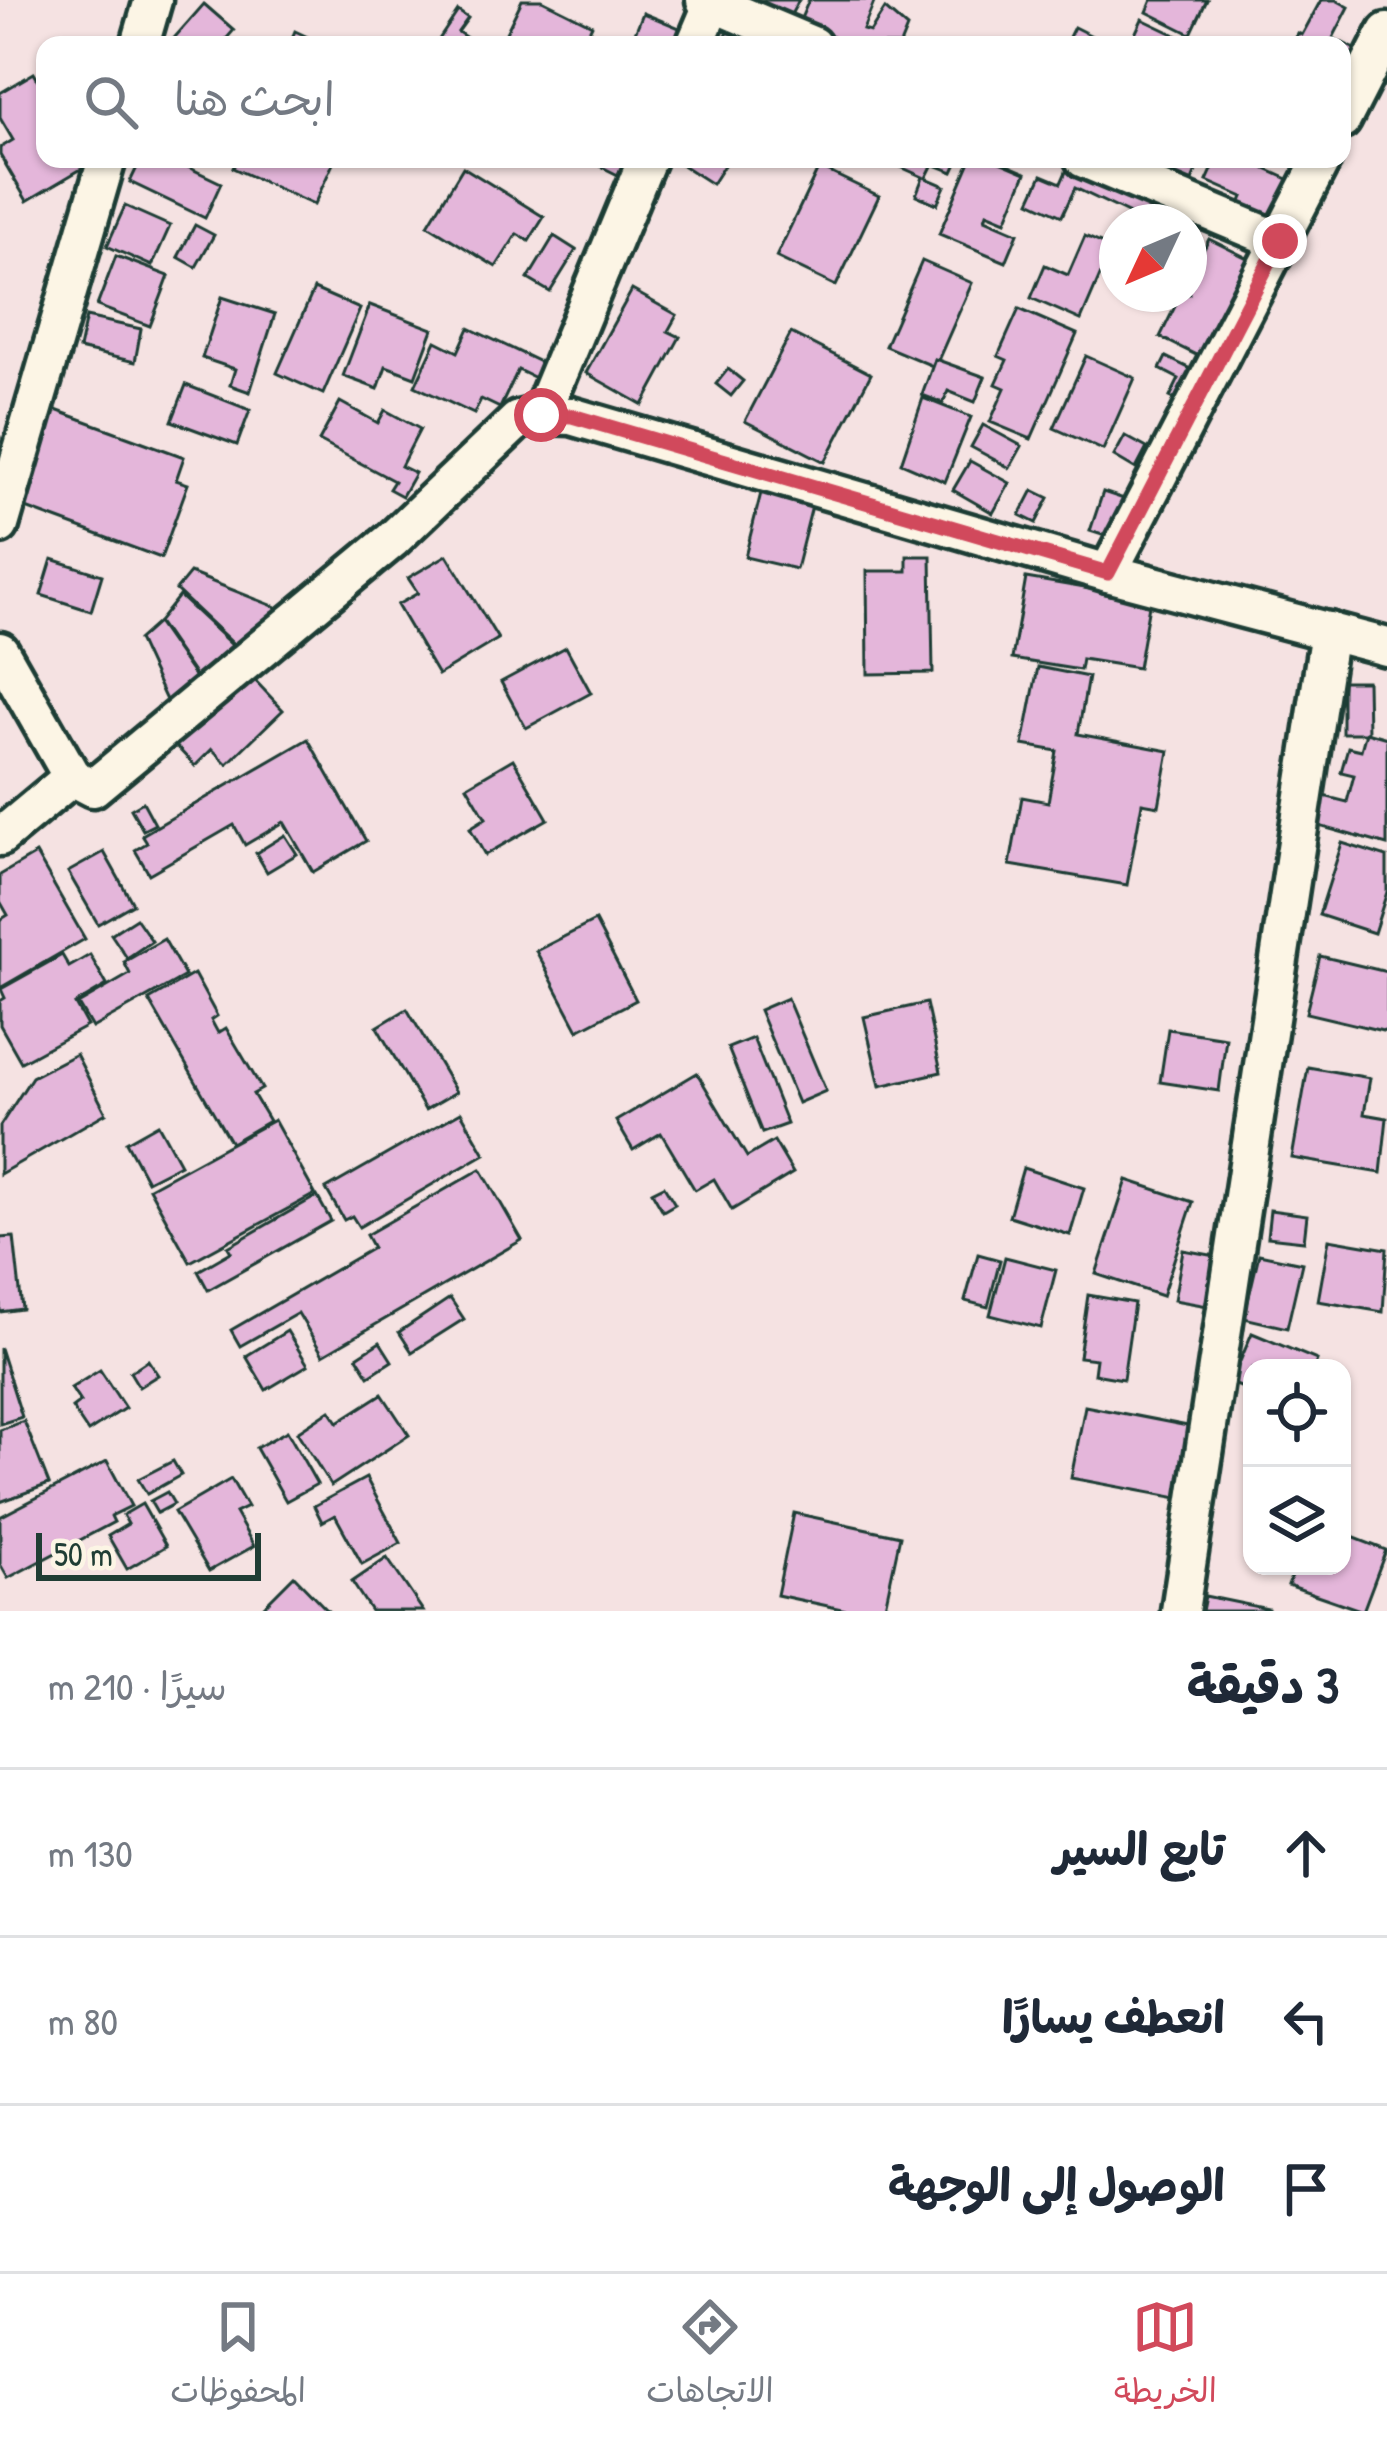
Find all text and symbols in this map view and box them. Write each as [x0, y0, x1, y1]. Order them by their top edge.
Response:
search box [36, 36, 1351, 168]
text: ابحث هنا [174, 68, 335, 129]
icon: search [78, 69, 144, 135]
north arrow [1099, 204, 1207, 312]
route end [1253, 214, 1307, 268]
route start [514, 388, 568, 442]
map controls [1243, 1359, 1351, 1575]
button: locate [1243, 1359, 1351, 1467]
button: layers [1243, 1467, 1351, 1575]
scale bar [36, 1527, 261, 1580]
text: 50 m [54, 1532, 113, 1576]
text: 3 دقيقة [1187, 1650, 1339, 1719]
text: سيرًا · 210 m [48, 1659, 227, 1712]
text: تابع السير [1054, 1818, 1225, 1879]
icon: ahead [1273, 1820, 1339, 1886]
text: 130 m [48, 1826, 133, 1879]
text: انعطف يسارًا [1002, 1986, 1225, 2047]
icon: left [1273, 1988, 1339, 2054]
text: 80 m [48, 1994, 118, 2047]
text: الوصول إلى الوجهة [888, 2154, 1225, 2215]
icon: arrive [1273, 2156, 1339, 2222]
tab: المحفوظات [170, 2294, 306, 2420]
tab: الاتجاهات [646, 2294, 774, 2420]
tab: الخريطة [1114, 2294, 1217, 2420]

